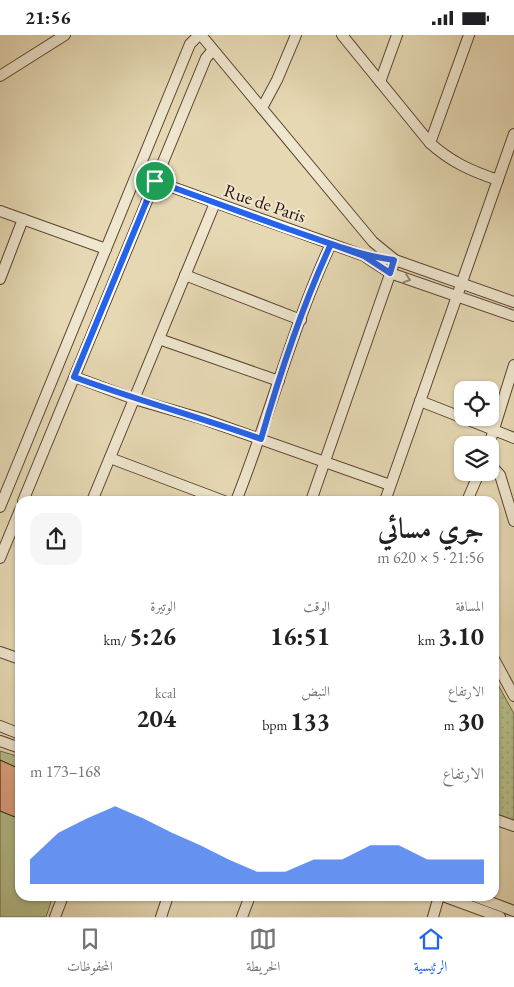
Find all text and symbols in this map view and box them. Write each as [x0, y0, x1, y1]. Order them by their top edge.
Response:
text: 21:56 [25, 5, 71, 30]
pin [134, 160, 176, 202]
icon: arrive [141, 167, 169, 195]
street label: Rue de Paris [221, 178, 309, 228]
one-way arrow [402, 273, 411, 283]
map controls [454, 381, 499, 481]
button: locate [454, 381, 499, 426]
button: layers [454, 436, 499, 481]
text: جري مسائي [378, 510, 484, 546]
button: share [30, 513, 82, 565]
text: 21:56 · 5 × 620 m [377, 547, 484, 568]
text: الوتيرة [150, 597, 176, 615]
text: الوقت [303, 597, 330, 615]
text: المسافة [455, 597, 484, 615]
text: 5:26 [129, 620, 176, 652]
text: 16:51 [270, 620, 330, 652]
text: 3.10 [438, 620, 484, 652]
text: /km [103, 631, 129, 649]
text: km [418, 631, 438, 649]
text: النبض [301, 682, 330, 700]
text: الارتفاع [448, 682, 484, 700]
text: kcal [155, 684, 176, 702]
text: 204 [136, 702, 176, 734]
text: 133 [290, 705, 330, 737]
text: 30 [458, 705, 484, 737]
text: bpm [262, 716, 290, 734]
text: m [444, 716, 458, 734]
text: 168–173 m [30, 761, 101, 782]
text: الارتفاع [442, 763, 484, 784]
tab: المحفوظات [67, 925, 113, 980]
tab: الخريطة [246, 925, 280, 980]
tab: الرئيسية [414, 925, 447, 980]

